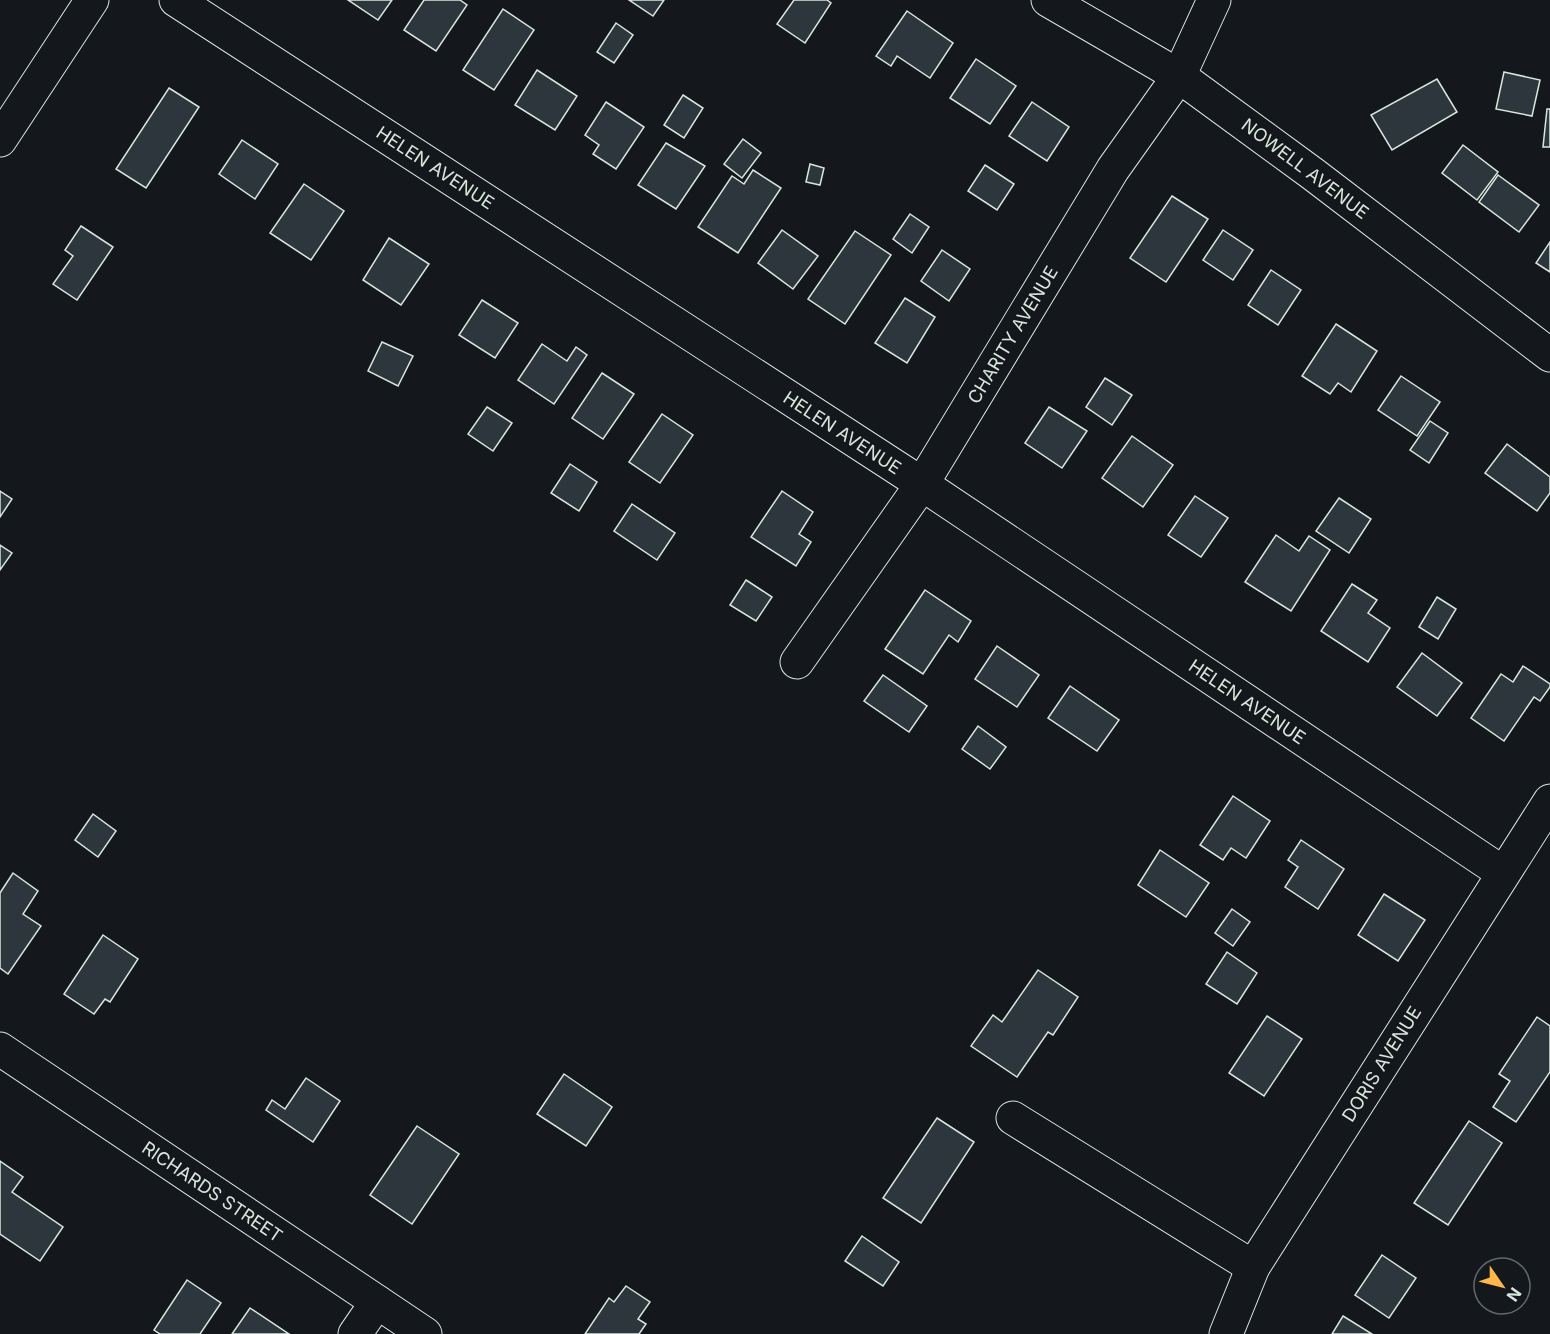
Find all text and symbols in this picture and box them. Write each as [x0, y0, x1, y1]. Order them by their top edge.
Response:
street label: NOWELL AVENUE [1238, 114, 1373, 223]
street label: HELEN AVENUE [373, 122, 498, 213]
street label: CHARITY AVENUE [963, 262, 1062, 407]
street label: HELEN AVENUE [780, 387, 905, 478]
street label: HELEN AVENUE [1185, 655, 1310, 748]
street label: DORIS AVENUE [1338, 1002, 1425, 1125]
street label: RICHARDS STREET [138, 1137, 286, 1246]
north arrow [1472, 1256, 1532, 1316]
text: N [1503, 1284, 1526, 1305]

